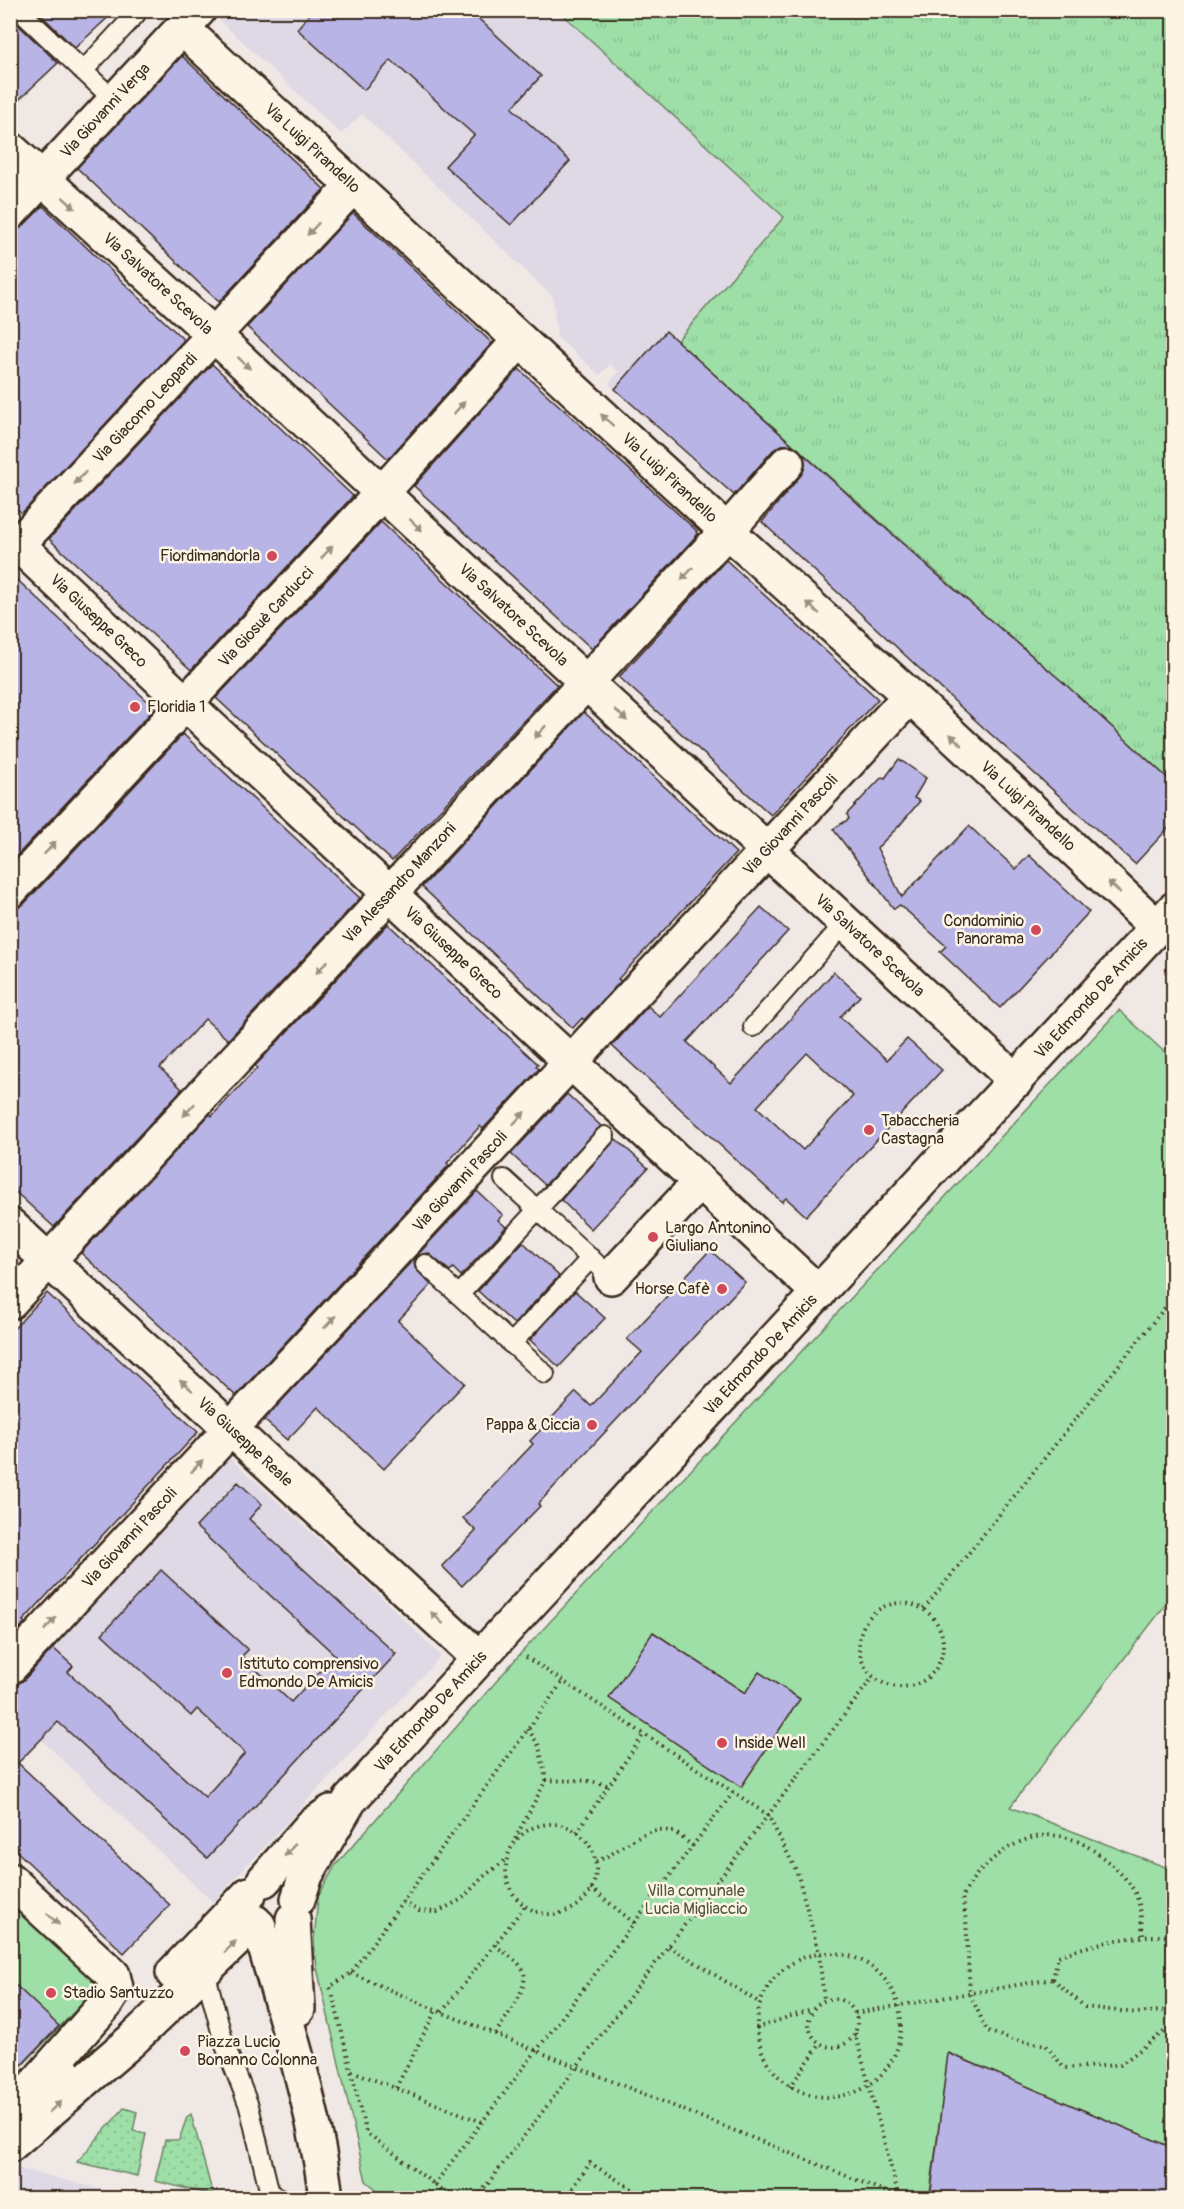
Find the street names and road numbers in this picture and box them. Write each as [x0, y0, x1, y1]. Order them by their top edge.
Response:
street label: Via Giovanni Verga [56, 59, 155, 162]
street label: Via Luigi Pirandello [260, 99, 365, 198]
street label: Via Salvatore Scevola [98, 228, 217, 339]
street label: Via Giacomo Leopardi [89, 349, 202, 468]
street label: Via Luigi Pirandello [617, 429, 722, 527]
street label: Via Salvatore Scevola [454, 559, 572, 671]
street label: Via Giosuè Carducci [214, 563, 318, 671]
street label: Via Giuseppe Greco [46, 570, 152, 672]
street label: Via Luigi Pirandello [976, 757, 1080, 856]
street label: Via Giovanni Pascoli [739, 770, 842, 880]
street label: Via Alessandro Manzoni [339, 819, 461, 948]
street label: Via Salvatore Scevola [811, 890, 929, 1001]
street label: Via Giuseppe Greco [400, 902, 507, 1004]
street label: Via Edmondo De Amicis [1030, 934, 1152, 1063]
street label: Via Giovanni Pascoli [408, 1127, 512, 1236]
street label: Via Edmondo De Amicis [700, 1290, 822, 1419]
street label: Via Giuseppe Reale [193, 1393, 297, 1491]
street label: Via Giovanni Pascoli [78, 1483, 181, 1593]
street label: Via Edmondo De Amicis [370, 1647, 491, 1777]

